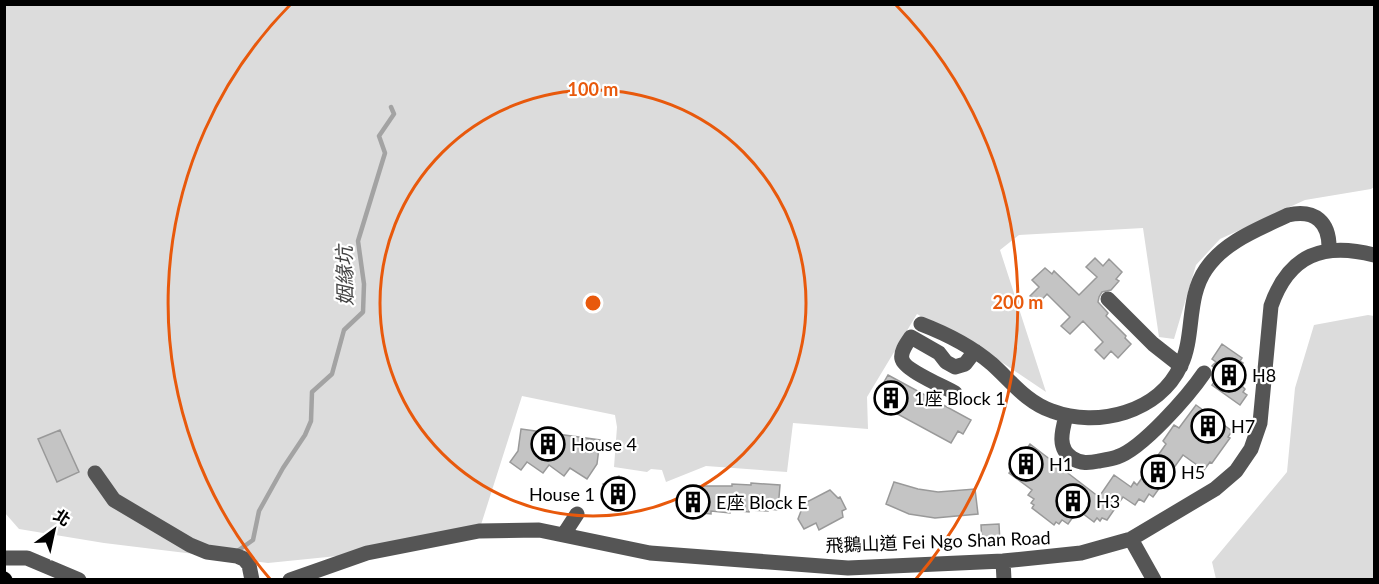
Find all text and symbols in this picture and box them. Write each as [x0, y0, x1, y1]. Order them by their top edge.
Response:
text: 100 m [568, 78, 618, 100]
water label: 姻緣坑 [331, 243, 357, 306]
text: 200 m [993, 291, 1043, 313]
centre of rings [583, 293, 603, 313]
building icon: H8 [1211, 357, 1247, 393]
place label: H8 [1252, 364, 1276, 386]
building icon: 1座 Block 1 [873, 380, 909, 416]
place label: 1座 Block 1 [914, 387, 1006, 409]
building icon: H7 [1190, 408, 1226, 444]
place label: H7 [1231, 415, 1255, 437]
building icon: House 4 [530, 426, 566, 462]
place label: House 4 [571, 433, 637, 455]
building icon: H1 [1008, 446, 1044, 482]
place label: H1 [1049, 453, 1073, 475]
building icon: H5 [1140, 454, 1176, 490]
place label: H5 [1181, 461, 1205, 483]
building icon: House 1 [600, 476, 636, 512]
place label: House 1 [529, 483, 595, 505]
building icon: H3 [1055, 483, 1091, 519]
building icon: E座 Block E [675, 484, 711, 520]
place label: H3 [1096, 490, 1120, 512]
place label: E座 Block E [716, 491, 808, 513]
north arrow [24, 500, 84, 560]
text: 北 [51, 505, 74, 529]
street label: 飛鵝山道 Fei Ngo Shan Road [825, 526, 1051, 556]

